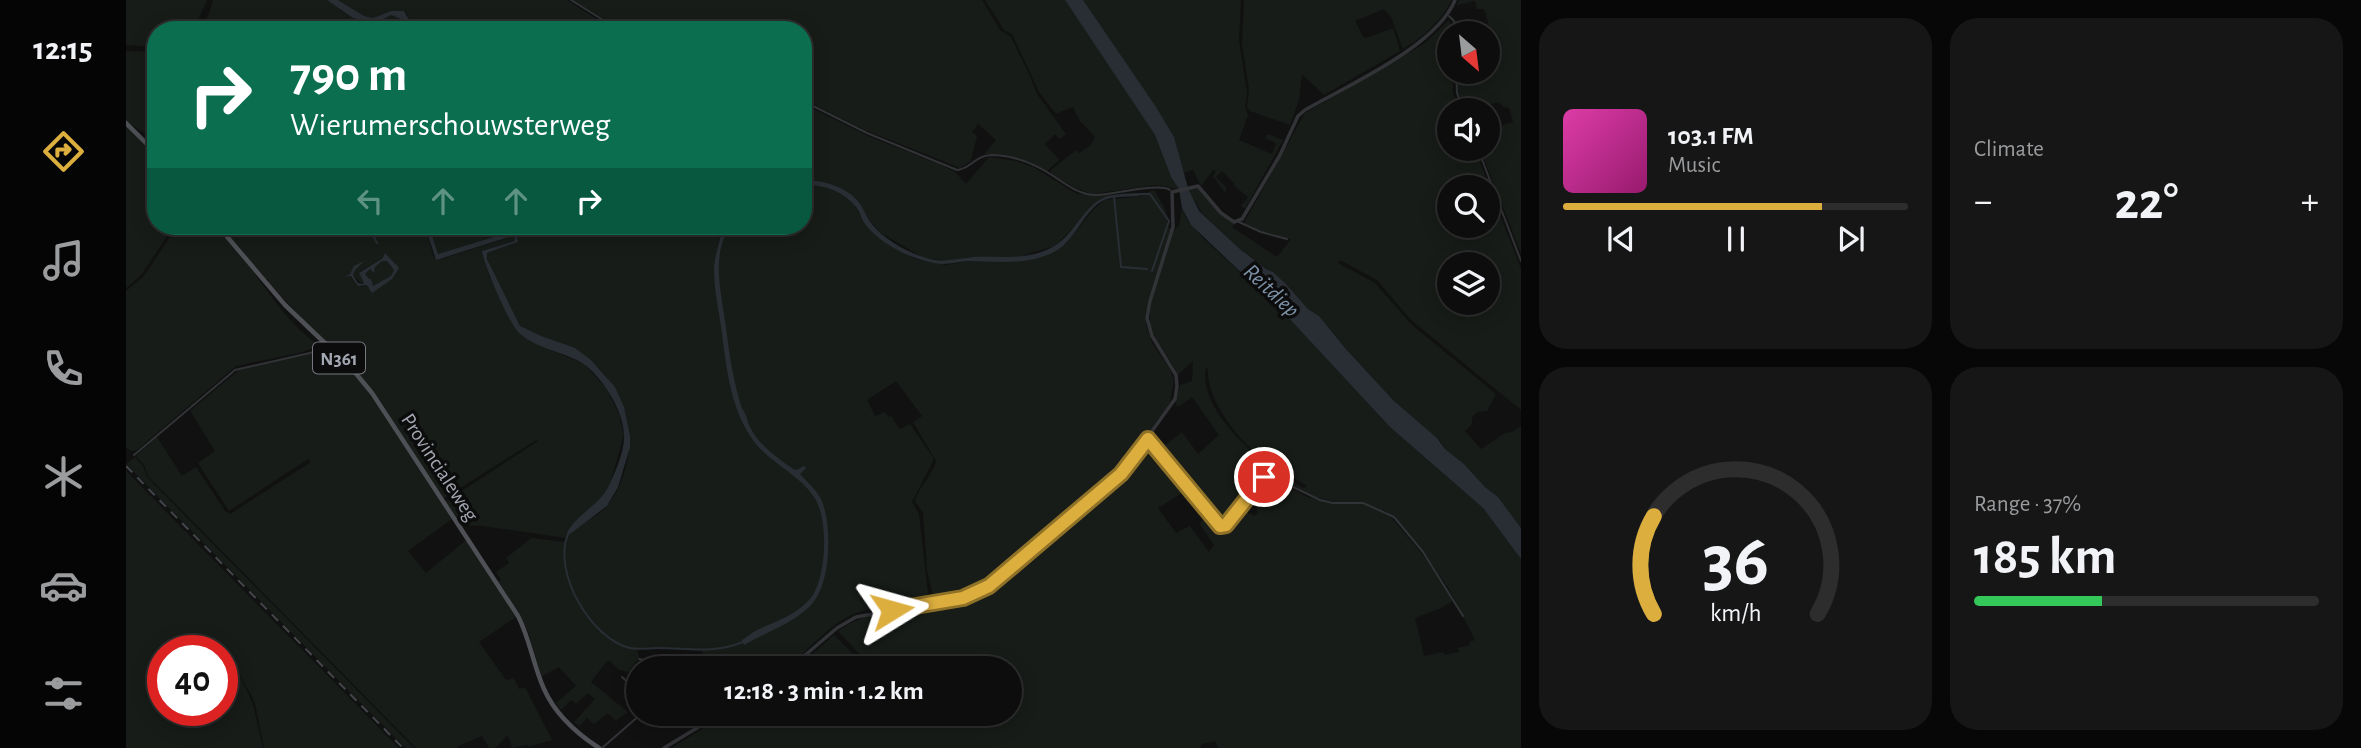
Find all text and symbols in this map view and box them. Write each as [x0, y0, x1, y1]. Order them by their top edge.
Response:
north arrow [1437, 21, 1500, 84]
map controls [1437, 21, 1500, 315]
text: 12:15 [33, 33, 93, 65]
icon: right [175, 49, 266, 140]
text: 790 m [290, 51, 407, 100]
button: sound [1437, 98, 1500, 161]
text: Wierumerschouwsterweg [290, 109, 610, 141]
text: 103.1 FM [1668, 123, 1754, 149]
icon: directions [39, 127, 88, 176]
text: Climate [1974, 138, 2044, 161]
text: Music [1668, 154, 1720, 177]
button: search [1437, 175, 1500, 238]
text: 22° [2114, 176, 2179, 228]
icon: left [351, 182, 389, 220]
icon: ahead [424, 182, 462, 220]
icon: ahead [497, 182, 535, 220]
icon: right [570, 182, 608, 220]
text: − [1974, 183, 1992, 221]
text: + [2301, 183, 2319, 221]
icon: previous [1602, 220, 1640, 258]
icon: pause [1717, 220, 1755, 258]
icon: next [1832, 220, 1870, 258]
icon: music [39, 236, 88, 285]
button: layers [1437, 252, 1500, 315]
water label: Reitdiep [1239, 260, 1303, 322]
road number: N361 [313, 342, 365, 374]
icon: phone [39, 344, 88, 393]
street label: Provincialeweg [397, 410, 482, 525]
pin [1234, 447, 1294, 507]
icon: climate [39, 452, 88, 501]
icon: arrive [1245, 458, 1283, 496]
text: Range · 37% [1974, 493, 2081, 516]
text: 36 [1702, 527, 1769, 600]
text: 185 km [1974, 531, 2116, 583]
icon: car [39, 561, 88, 610]
position arrow [855, 573, 929, 647]
text: km/h [1710, 601, 1761, 626]
speed limit sign: 40 [147, 635, 238, 726]
icon: filters [39, 669, 88, 718]
text: 12:18 · 3 min · 1.2 km [724, 678, 924, 704]

